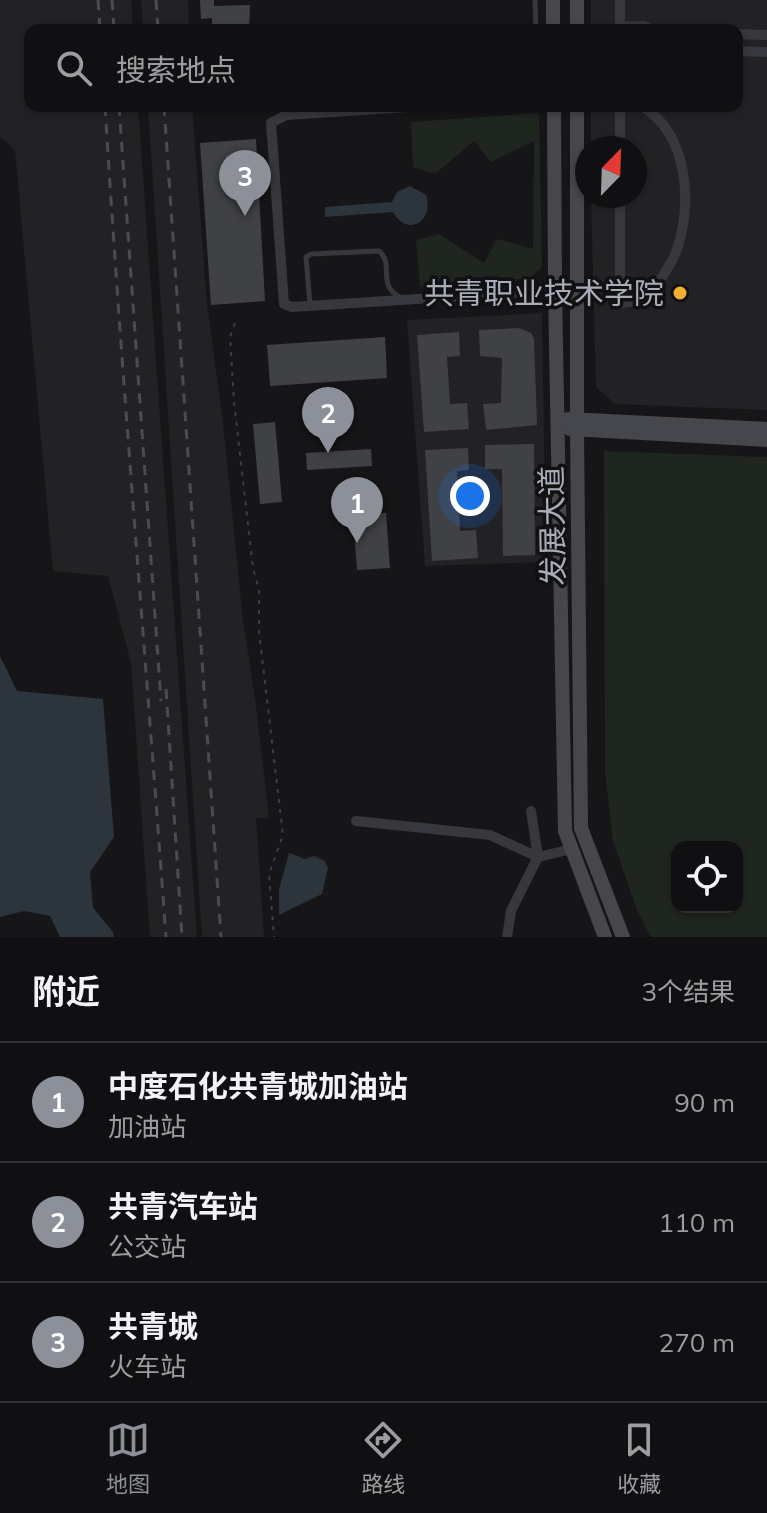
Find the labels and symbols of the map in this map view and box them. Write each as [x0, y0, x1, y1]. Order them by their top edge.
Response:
north arrow [575, 136, 647, 208]
pin: 3 [219, 150, 271, 216]
place label: 共青职业技术学院 [424, 274, 664, 312]
marker: 共青职业技术学院 [671, 284, 689, 302]
pin: 2 [302, 387, 354, 453]
street label: 发展大道 [532, 466, 572, 586]
your location [450, 476, 490, 516]
pin: 1 [331, 477, 383, 543]

